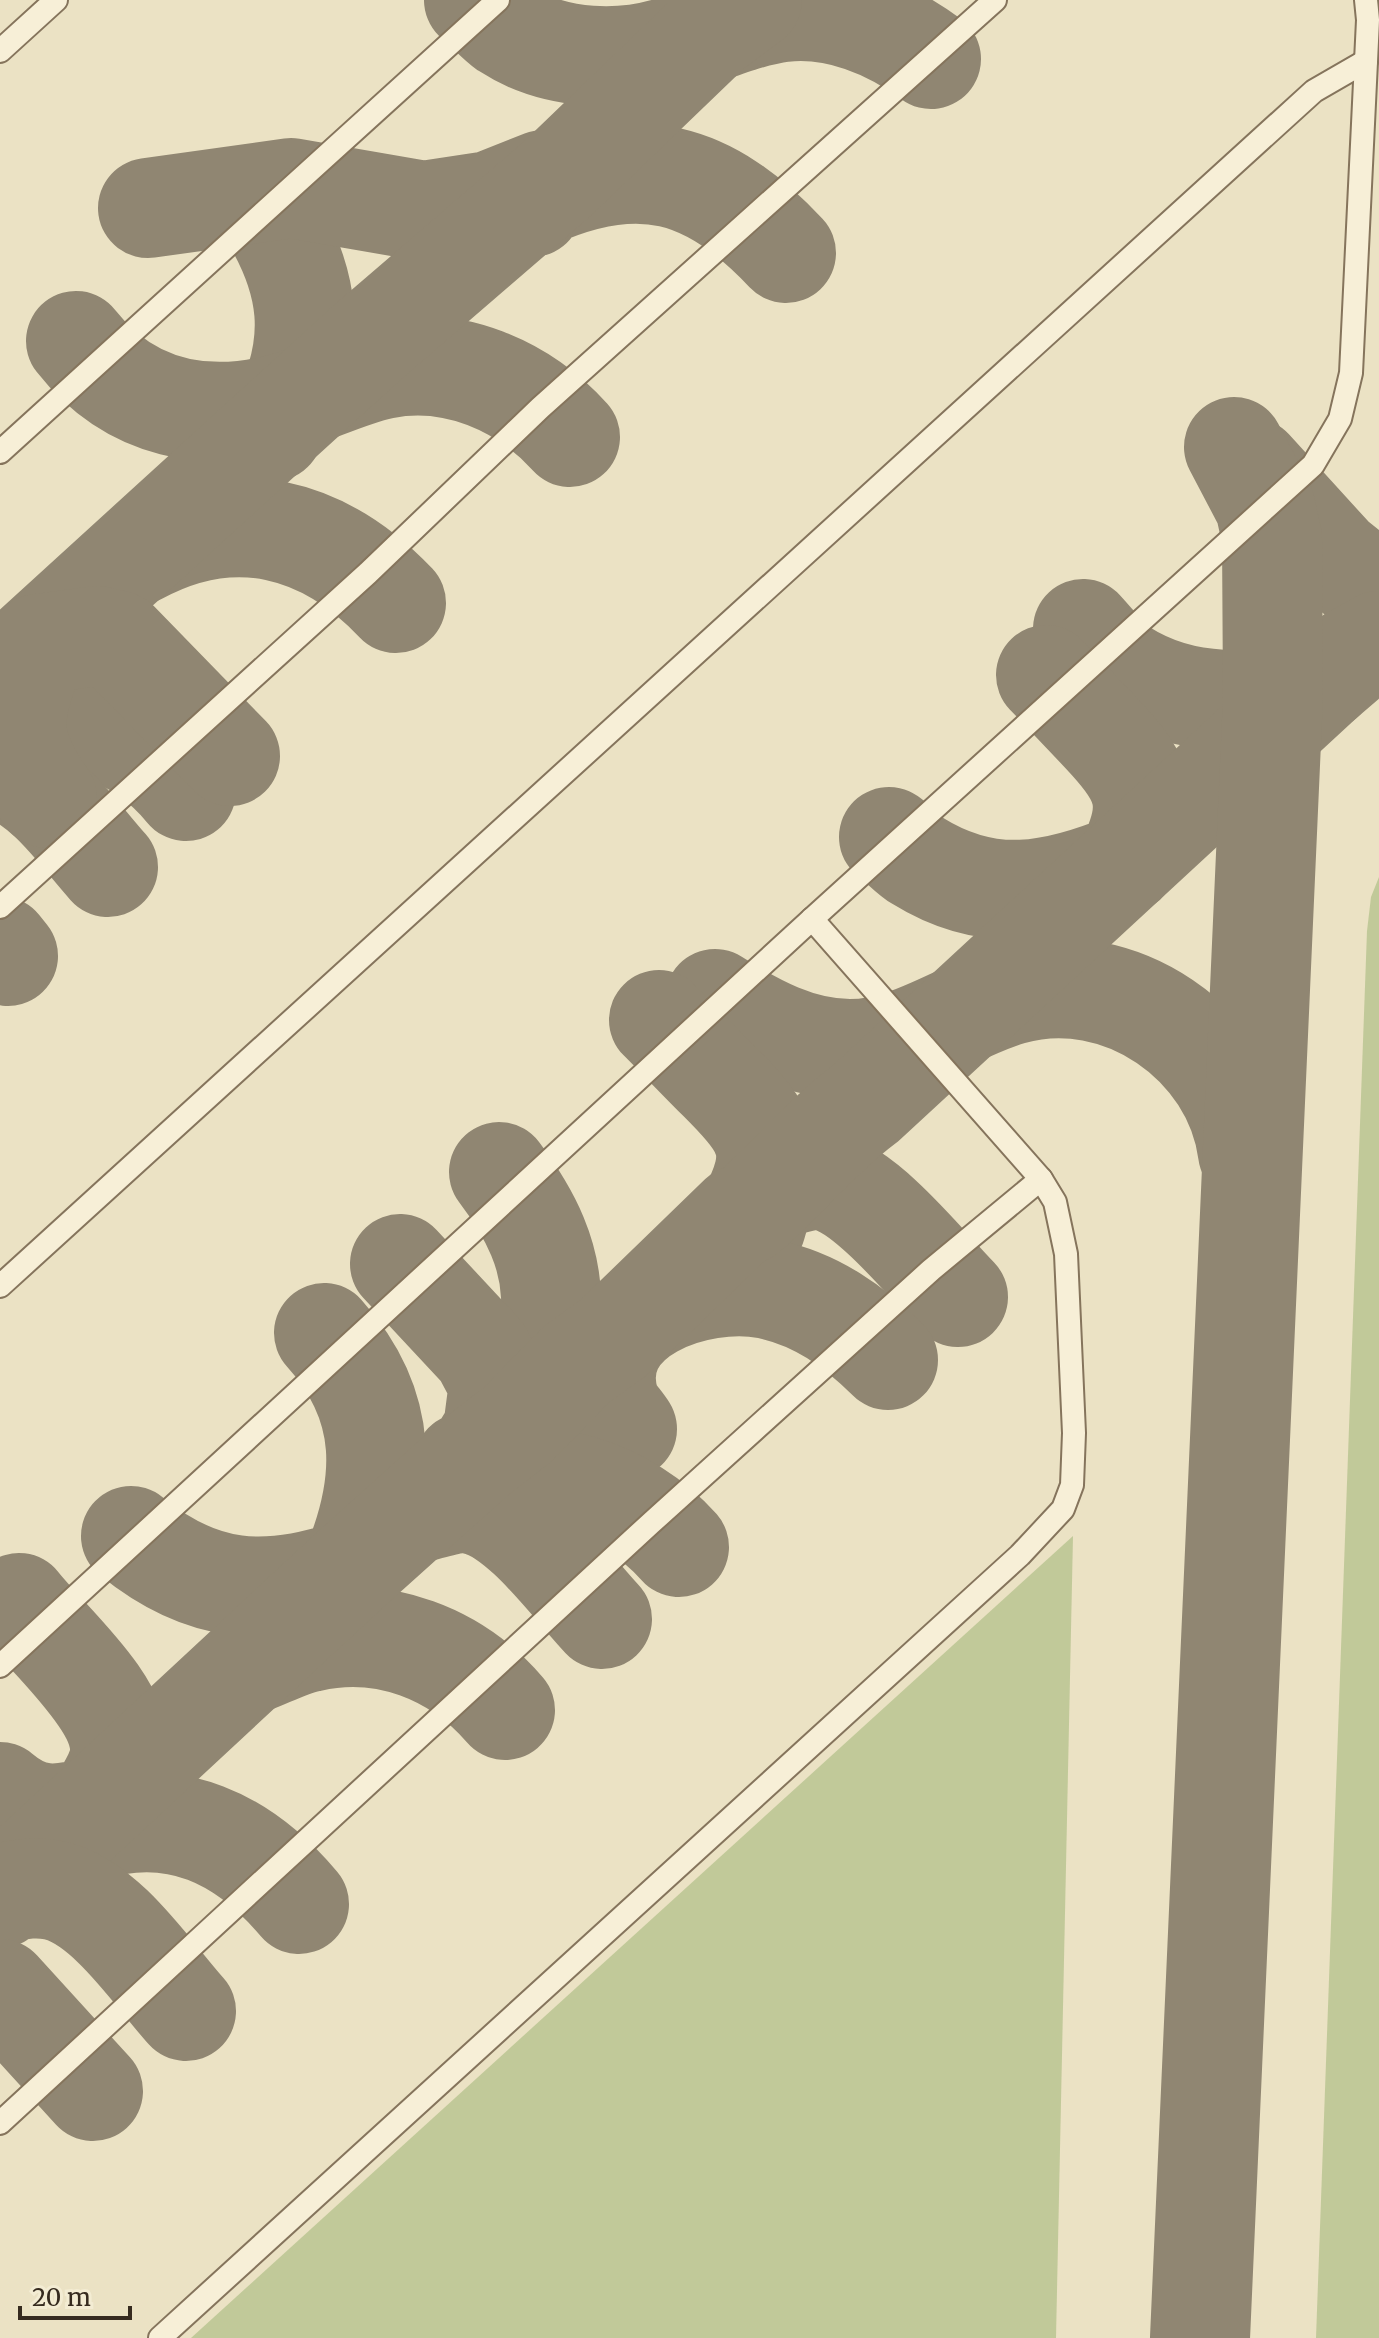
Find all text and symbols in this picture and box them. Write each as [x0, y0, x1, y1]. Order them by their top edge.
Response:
scale bar [20, 2270, 130, 2320]
text: 20 m [32, 2282, 91, 2313]

